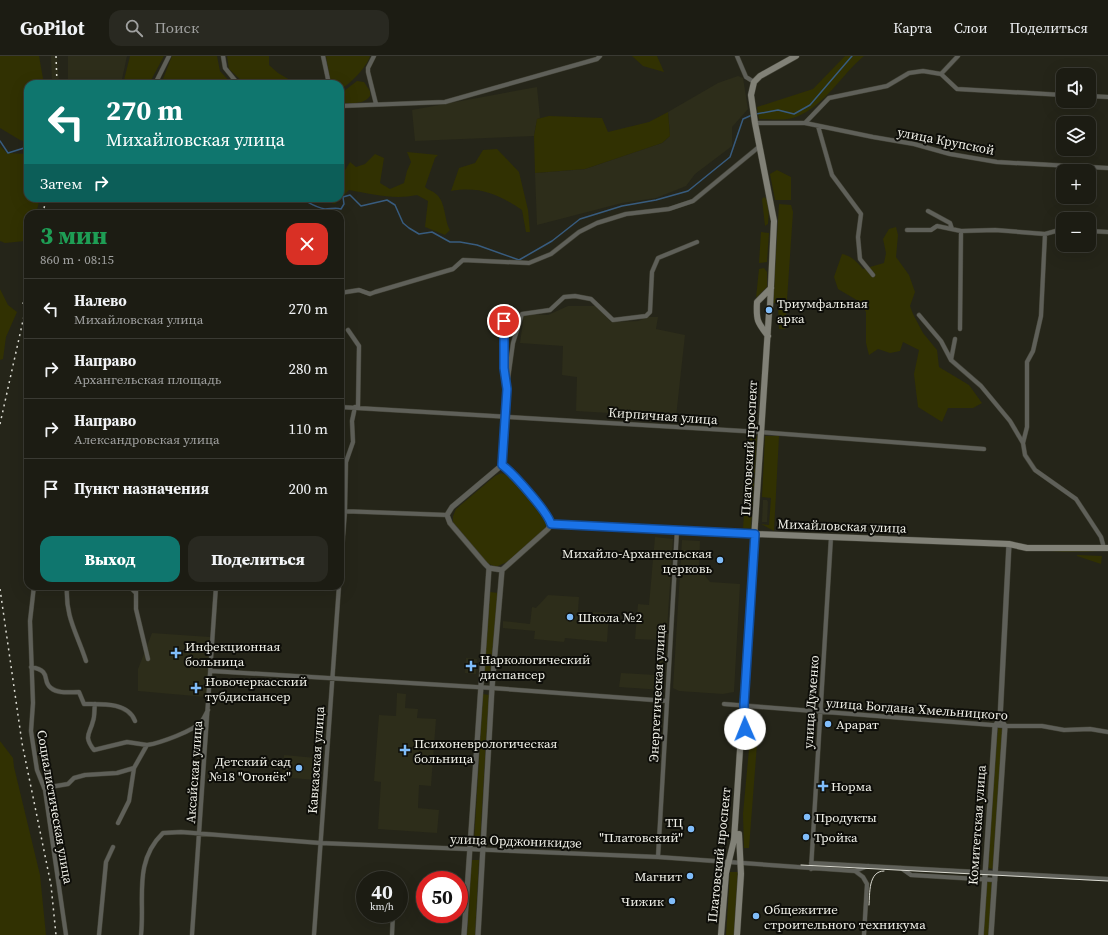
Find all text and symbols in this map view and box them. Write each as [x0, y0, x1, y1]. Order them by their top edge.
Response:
search box [109, 10, 389, 46]
text: GoPilot [20, 15, 85, 41]
icon: search [123, 17, 145, 39]
text: Поиск [155, 17, 199, 38]
text: Карта [893, 18, 932, 38]
text: Слои [954, 18, 988, 38]
text: Поделиться [1010, 18, 1088, 38]
map controls [1056, 68, 1096, 252]
button: sound [1056, 68, 1096, 108]
text: 270 m [106, 91, 183, 129]
icon: left [40, 96, 92, 148]
button: layers [1056, 116, 1096, 156]
street label: улица Крупской [896, 123, 996, 159]
text: Михайловская улица [106, 127, 285, 152]
button: + [1056, 164, 1096, 204]
icon: right [90, 172, 112, 194]
text: Затем [40, 173, 82, 194]
button: − [1056, 212, 1096, 252]
text: 3 мин [40, 219, 107, 252]
button: close [286, 223, 328, 265]
text: 860 m · 08:15 [40, 251, 114, 268]
text: Налево [74, 290, 127, 311]
place label: Триумфальная арка [777, 295, 868, 327]
icon: left [40, 298, 62, 320]
text: 270 m [288, 298, 328, 319]
pin [487, 304, 521, 338]
marker: Триумфальная арка [764, 305, 774, 315]
icon: arrive [493, 310, 515, 332]
text: Михайловская улица [74, 311, 203, 328]
text: Направо [74, 350, 136, 371]
icon: right [40, 358, 62, 380]
text: 280 m [288, 358, 328, 379]
text: Архангельская площадь [74, 371, 221, 388]
street label: Платовский проспект [737, 380, 761, 516]
street label: Кирпичная улица [608, 404, 719, 428]
text: Направо [74, 410, 136, 431]
icon: right [40, 418, 62, 440]
text: 110 m [288, 418, 328, 439]
text: Александровская улица [74, 431, 220, 448]
icon: arrive [40, 478, 62, 500]
text: Пункт назначения [74, 478, 209, 499]
text: 200 m [288, 478, 328, 499]
street label: Михайловская улица [777, 515, 907, 537]
button: Выход [40, 536, 180, 582]
button: Поделиться [188, 536, 328, 582]
place label: Михайло-Архангельская церковь [562, 545, 712, 577]
marker: Михайло-Архангельская церковь [715, 555, 725, 565]
place label: Школа №2 [578, 609, 642, 626]
marker: Школа №2 [565, 612, 575, 622]
street label: Энергетическая улица [645, 623, 669, 762]
place label: Инфекционная больница [185, 638, 280, 670]
marker: Инфекционная больница [170, 647, 182, 659]
place label: Наркологический диспансер [480, 651, 590, 683]
street label: улица Думенко [799, 655, 823, 749]
marker: Наркологический диспансер [465, 660, 477, 672]
place label: Новочеркасский тубдиспансер [205, 673, 307, 705]
marker: Новочеркасский тубдиспансер [190, 682, 202, 694]
street label: улица Богдана Хмельницкого [826, 694, 1008, 724]
street label: Кавказская улица [304, 705, 328, 814]
position arrow [724, 708, 766, 750]
place label: Арарат [836, 716, 879, 733]
marker: Арарат [823, 719, 833, 729]
street label: Аксайская улица [182, 720, 206, 824]
street label: Социалистическая улица [33, 729, 77, 886]
place label: Психоневрологическая больница [414, 735, 558, 767]
marker: Психоневрологическая больница [399, 744, 411, 756]
place label: Детский сад №18 "Огонёк" [209, 753, 291, 785]
marker: Детский сад №18 "Огонёк" [294, 763, 304, 773]
street label: Комитетская улица [964, 764, 990, 885]
place label: Норма [831, 778, 872, 795]
marker: Норма [818, 781, 828, 791]
street label: Платовский проспект [703, 787, 735, 923]
place label: Продукты [815, 809, 877, 826]
marker: Продукты [802, 812, 812, 822]
place label: ТЦ "Платовский" [599, 814, 683, 846]
marker: ТЦ "Платовский" [686, 824, 696, 834]
place label: Тройка [814, 829, 858, 846]
street label: улица Орджоникидзе [450, 830, 583, 852]
marker: Тройка [801, 832, 811, 842]
place label: Магнит [635, 868, 682, 885]
speed limit sign: 50 [416, 871, 468, 923]
marker: Магнит [685, 871, 695, 881]
text: 40 [371, 878, 393, 906]
place label: Чижик [621, 893, 664, 910]
marker: Чижик [667, 896, 677, 906]
text: km/h [370, 900, 394, 913]
place label: Общежитие строительного техникума [764, 901, 926, 933]
marker: Общежитие строительного техникума [751, 911, 761, 921]

